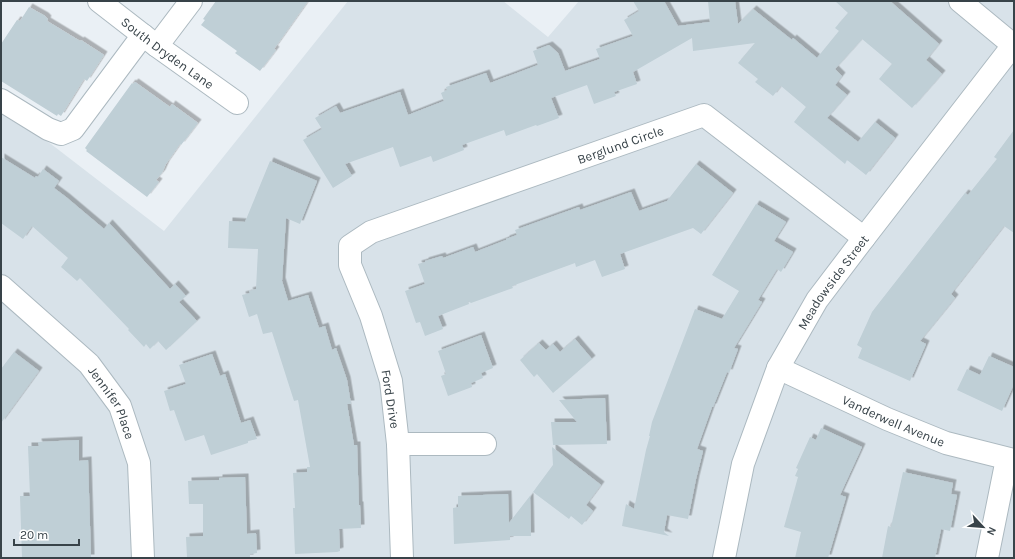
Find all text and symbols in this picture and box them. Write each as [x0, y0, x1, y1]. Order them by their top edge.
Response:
street label: South Dryden Lane [118, 14, 217, 92]
street label: Berglund Circle [575, 123, 666, 167]
street label: Meadowside Street [795, 232, 872, 333]
street label: Jennifer Place [85, 363, 138, 441]
street label: Ford Drive [378, 369, 403, 430]
street label: Vanderwell Avenue [840, 392, 947, 450]
north arrow [963, 507, 1003, 547]
scale bar [14, 521, 79, 547]
text: N [984, 525, 999, 538]
text: 20 m [20, 528, 48, 542]

